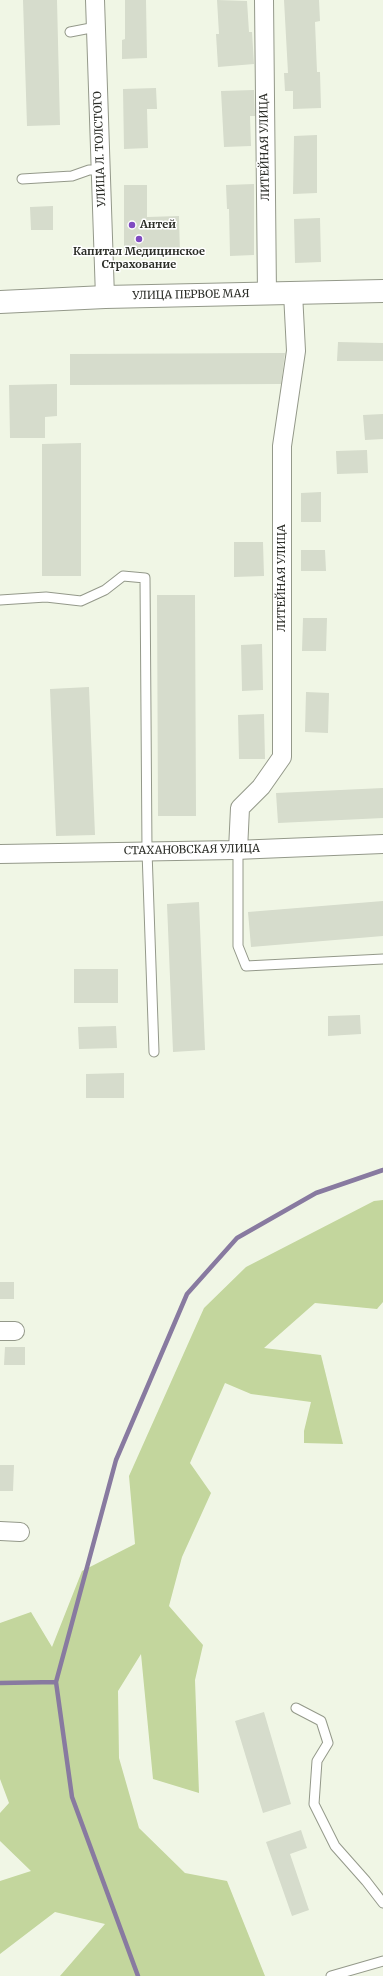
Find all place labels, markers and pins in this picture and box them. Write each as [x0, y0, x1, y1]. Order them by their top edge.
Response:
place label: Антей [140, 218, 176, 232]
marker: Антей [127, 220, 137, 230]
marker: Капитал Медицинское Страхование [134, 234, 144, 244]
place label: Капитал Медицинское Страхование [73, 245, 205, 271]

